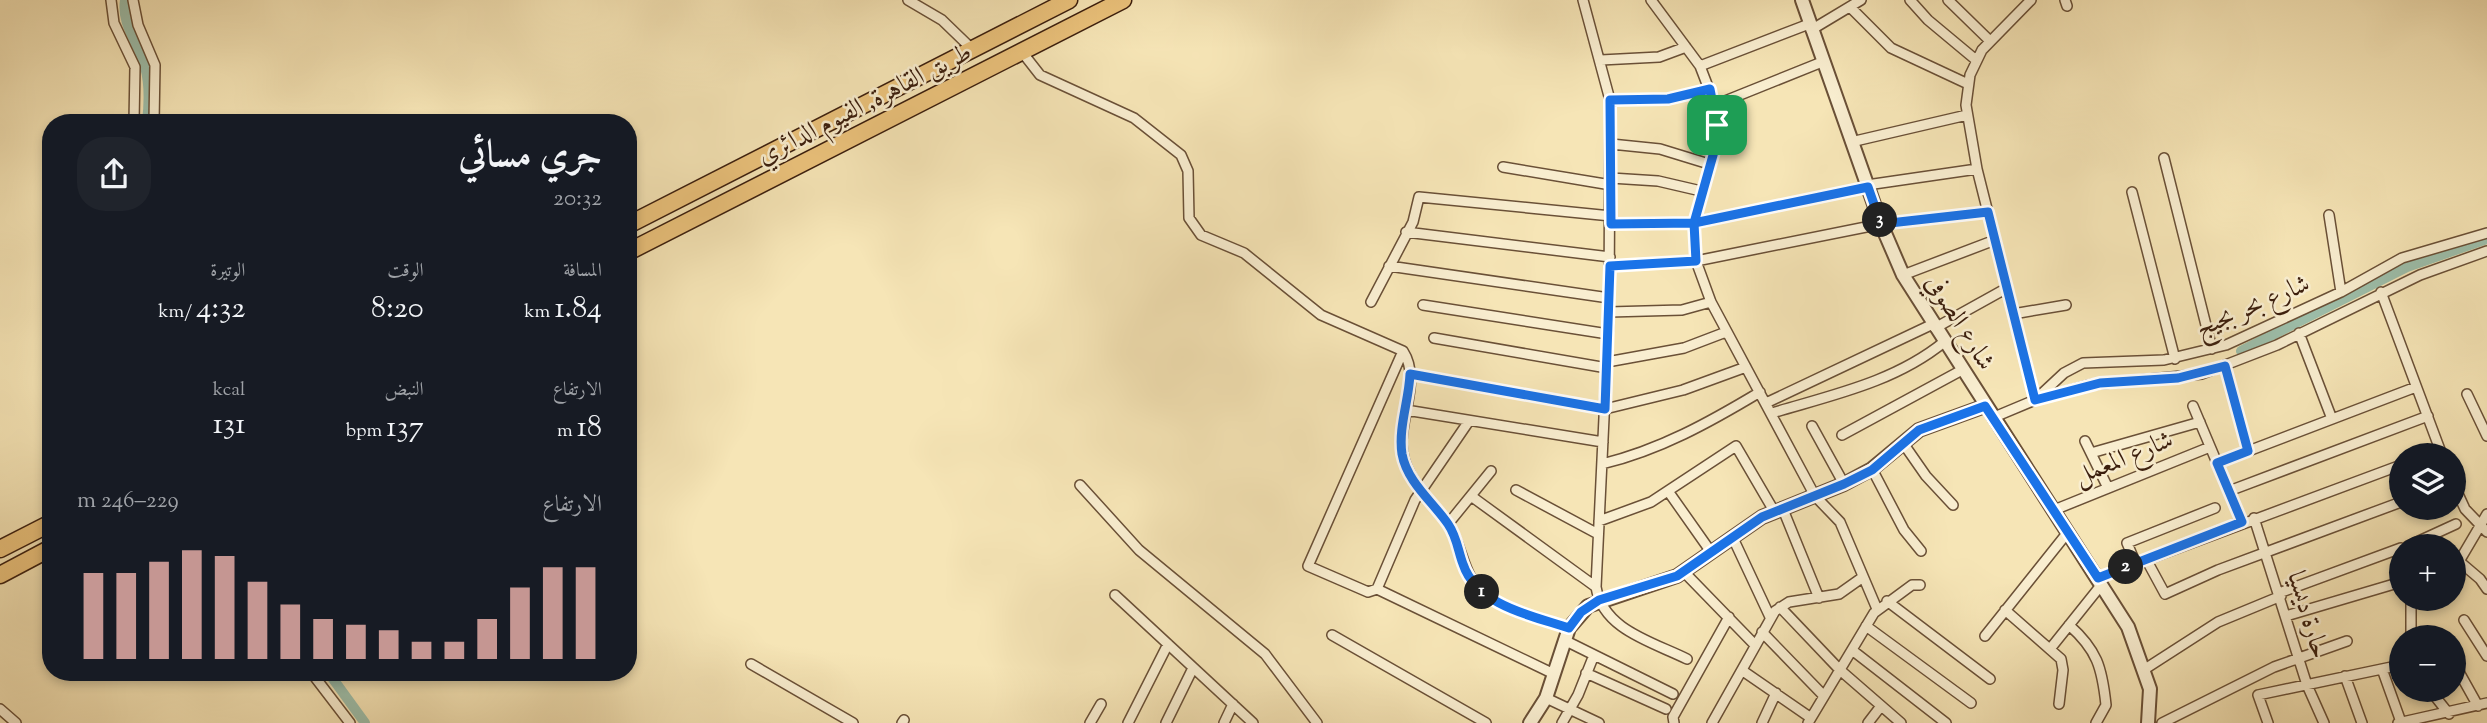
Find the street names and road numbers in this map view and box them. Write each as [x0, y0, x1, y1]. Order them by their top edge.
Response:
street label: طريق القاهرة, الفيوم الدائري [751, 35, 980, 177]
street label: شارع بحر بجيج [2190, 266, 2317, 351]
street label: شارع الصوفي [1914, 268, 2003, 379]
street label: شارع المعمل [2069, 422, 2179, 497]
street label: حارة ديسيا [2276, 567, 2338, 663]

